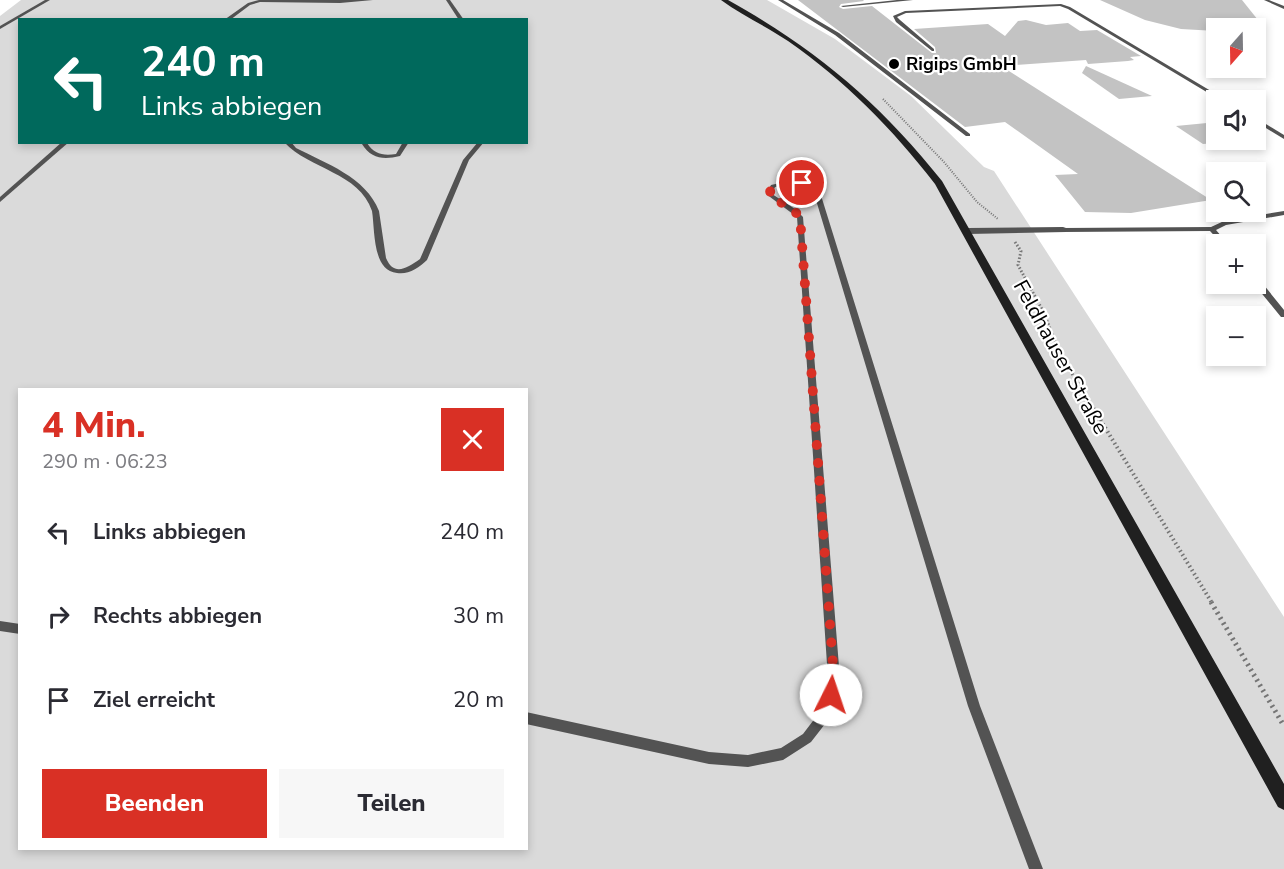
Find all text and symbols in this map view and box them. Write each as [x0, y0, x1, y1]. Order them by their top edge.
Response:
north arrow [1206, 18, 1266, 78]
map controls [1206, 18, 1266, 366]
text: 240 m [141, 34, 265, 91]
icon: left [42, 42, 120, 120]
place label: Rigips GmbH [906, 52, 1017, 76]
marker: Rigips GmbH [887, 57, 901, 71]
text: Links abbiegen [141, 88, 322, 125]
button: sound [1206, 90, 1266, 150]
pin [776, 157, 827, 208]
button: search [1206, 162, 1266, 222]
icon: arrive [785, 166, 818, 199]
button: + [1206, 234, 1266, 294]
street label: Feldhauser Straße [1007, 275, 1115, 439]
button: − [1206, 306, 1266, 366]
text: 4 Min. [42, 401, 146, 450]
button: close [441, 408, 504, 471]
text: 290 m · 06:23 [42, 448, 168, 475]
icon: left [42, 516, 75, 549]
text: Links abbiegen [93, 517, 246, 547]
text: 240 m [440, 517, 504, 547]
icon: right [42, 600, 75, 633]
text: Rechts abbiegen [93, 601, 262, 631]
text: 30 m [453, 601, 504, 631]
position arrow [799, 663, 863, 727]
icon: arrive [42, 684, 75, 717]
text: Ziel erreicht [93, 685, 215, 715]
text: 20 m [453, 685, 504, 715]
button: Beenden [42, 769, 267, 838]
button: Teilen [279, 769, 504, 838]

